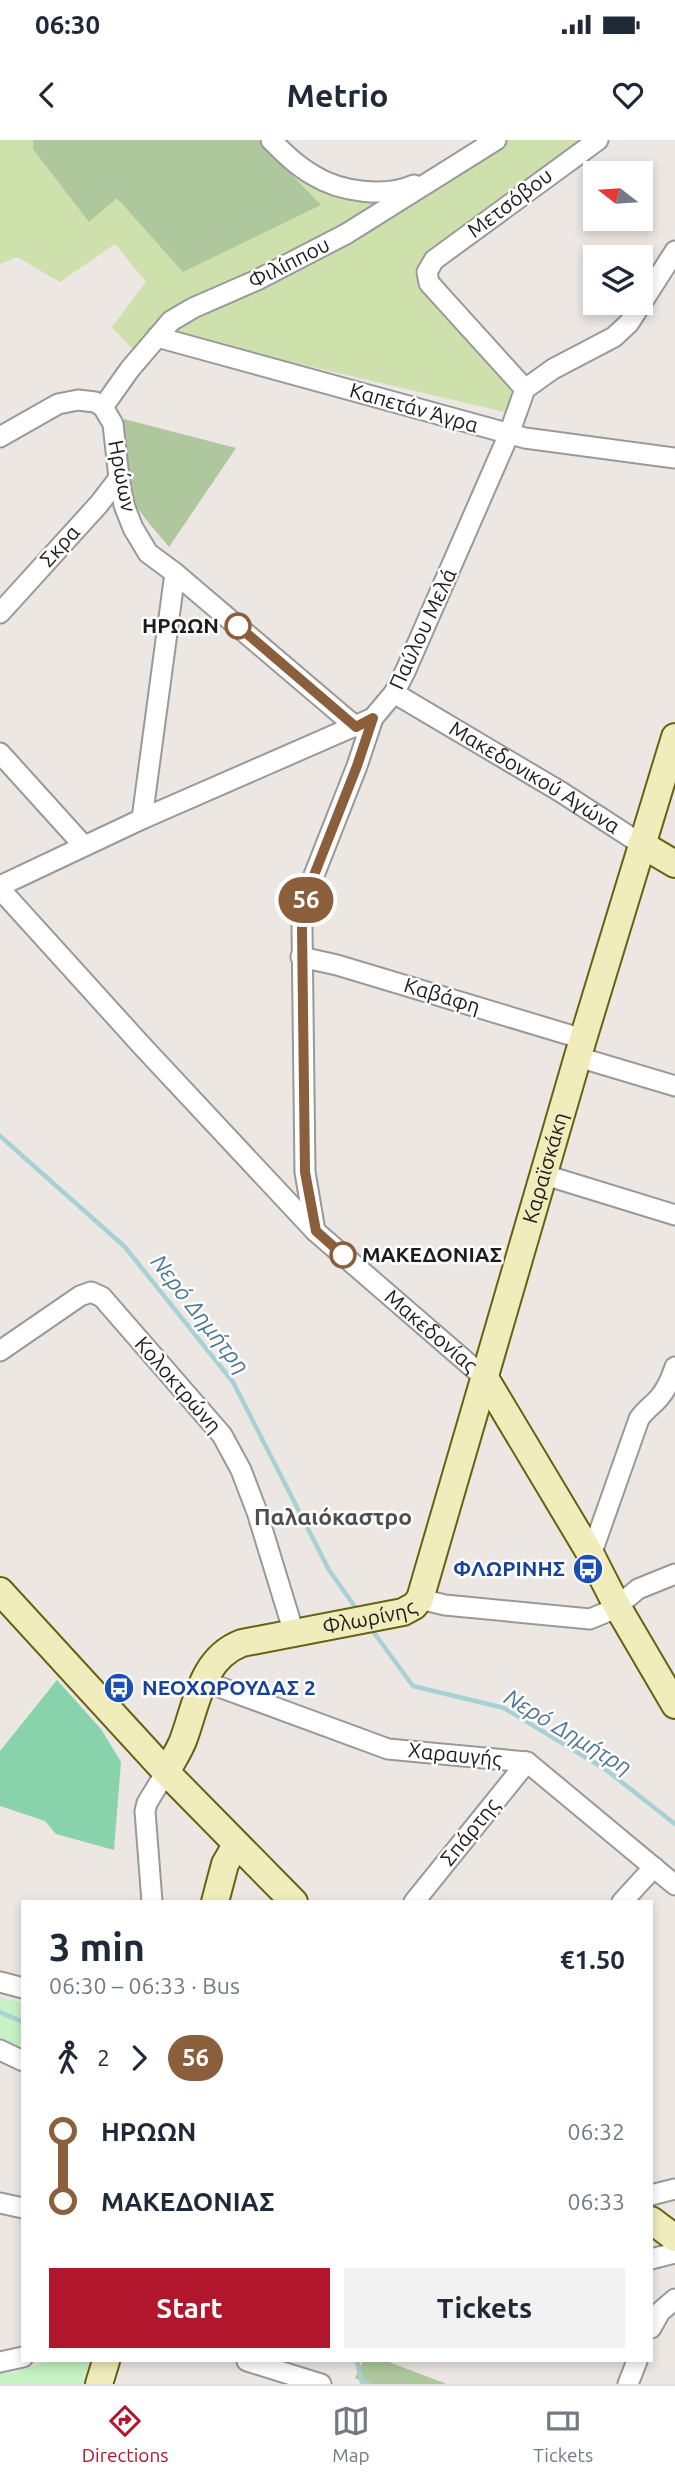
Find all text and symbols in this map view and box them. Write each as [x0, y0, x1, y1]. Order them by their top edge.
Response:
text: 06:30 [35, 10, 100, 39]
icon: back [28, 76, 66, 114]
icon: heart [609, 76, 647, 114]
text: Metrio [286, 77, 389, 113]
north arrow [583, 161, 653, 231]
map controls [583, 161, 653, 315]
street label: Μετσόβου [462, 163, 556, 242]
street label: Φιλίππου [244, 231, 333, 293]
button: layers [583, 245, 653, 315]
street label: Καπετάν Άγρα [347, 377, 482, 437]
street label: Ηρώων [104, 438, 142, 514]
street label: Σκρα [34, 519, 84, 571]
street label: Παύλου Μελά [384, 564, 461, 693]
place label: ΗΡΩΩΝ [142, 613, 219, 637]
marker: ΗΡΩΩΝ [225, 613, 251, 639]
street label: Μακεδονικού Αγώνα [445, 716, 625, 838]
line badge: 56 [274, 877, 338, 923]
text: 56 [292, 886, 320, 913]
street label: Καβάφη [401, 972, 483, 1018]
street label: Καραϊσκάκη [517, 1109, 572, 1226]
marker: ΜΑΚΕΔΟΝΙΑΣ [330, 1242, 356, 1268]
place label: ΜΑΚΕΔΟΝΙΑΣ [362, 1242, 502, 1266]
water label: Νερό Δημήτρη [146, 1249, 255, 1378]
street label: Μακεδονίας [380, 1284, 483, 1377]
street label: Κολοκτρώνη [130, 1331, 227, 1437]
district label: Παλαιόκαστρο [254, 1504, 412, 1529]
bus stop icon: ΦΛΩΡΙΝΗΣ [571, 1552, 605, 1586]
place label: ΦΛΩΡΙΝΗΣ [453, 1556, 565, 1580]
street label: Φλωρίνης [320, 1594, 420, 1638]
bus stop icon: ΝΕΟΧΩΡΟΥΔΑΣ 2 [102, 1671, 136, 1705]
place label: ΝΕΟΧΩΡΟΥΔΑΣ 2 [142, 1675, 316, 1699]
water label: Νερό Δημήτρη [500, 1684, 636, 1779]
street label: Χαραυγής [407, 1737, 503, 1771]
street label: Σπάρτης [435, 1793, 504, 1870]
text: 3 min [49, 1926, 145, 1968]
text: €1.50 [560, 1945, 625, 1974]
text: 06:30 – 06:33 · Bus [49, 1973, 240, 1998]
icon: walk [49, 2039, 87, 2077]
icon: forward [120, 2039, 158, 2077]
text: 56 [182, 2044, 209, 2071]
text: 2 [97, 2045, 110, 2070]
text: ΗΡΩΩΝ [101, 2117, 196, 2146]
text: 06:32 [567, 2119, 625, 2144]
text: ΜΑΚΕΔΟΝΙΑΣ [101, 2187, 275, 2216]
text: 06:33 [567, 2189, 625, 2214]
button: Start [49, 2268, 330, 2348]
button: Tickets [344, 2268, 625, 2348]
tab: Directions [82, 2402, 169, 2466]
tab: Map [332, 2402, 370, 2466]
tab: Tickets [533, 2402, 593, 2466]

